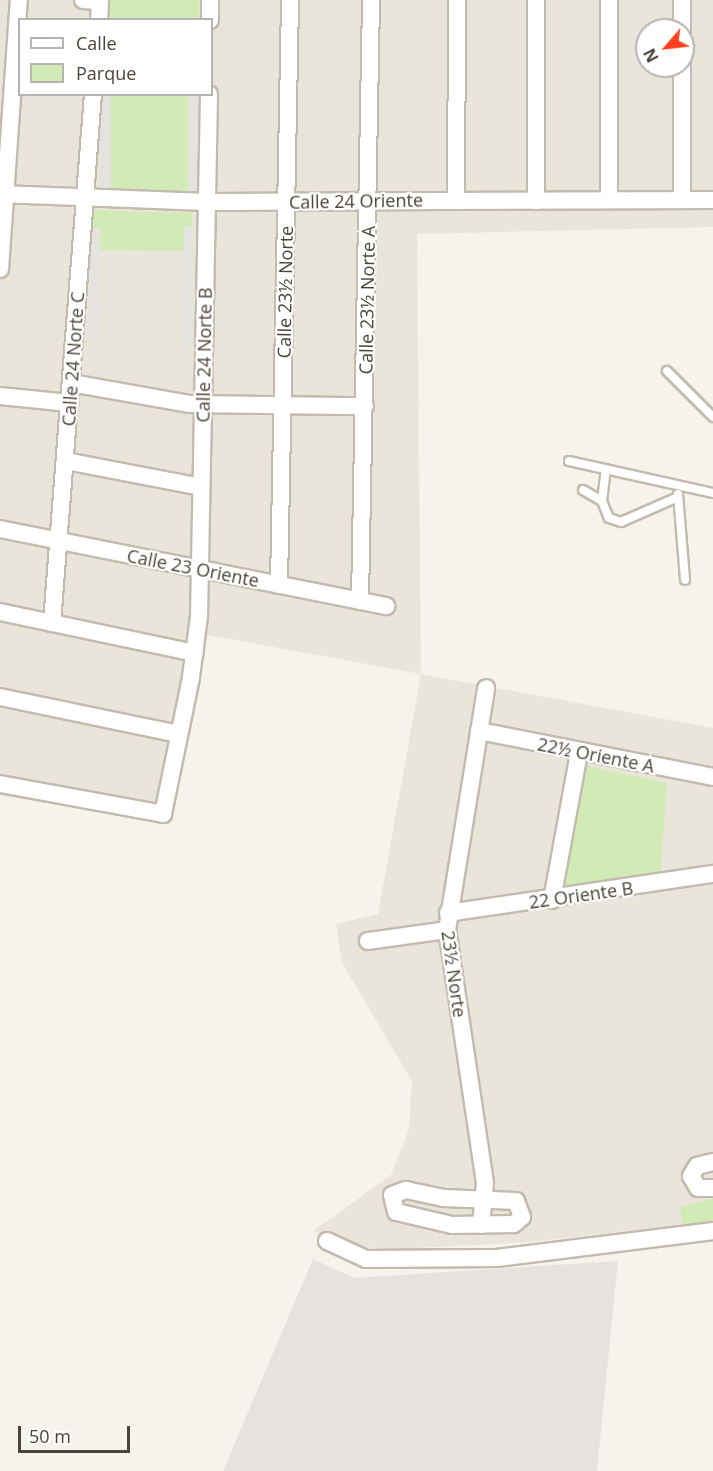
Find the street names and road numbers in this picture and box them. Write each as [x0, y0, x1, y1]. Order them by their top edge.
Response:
street label: Calle 24 Oriente [289, 189, 423, 213]
street label: Calle 23½ Norte [273, 226, 297, 358]
street label: Calle 23½ Norte A [355, 226, 379, 374]
street label: Calle 24 Norte B [192, 287, 216, 423]
street label: Calle 24 Norte C [58, 291, 88, 427]
street label: Calle 23 Oriente [125, 545, 261, 591]
street label: 22½ Oriente A [536, 733, 656, 777]
street label: 22 Oriente B [527, 877, 635, 913]
street label: 23½ Norte [437, 929, 471, 1019]

